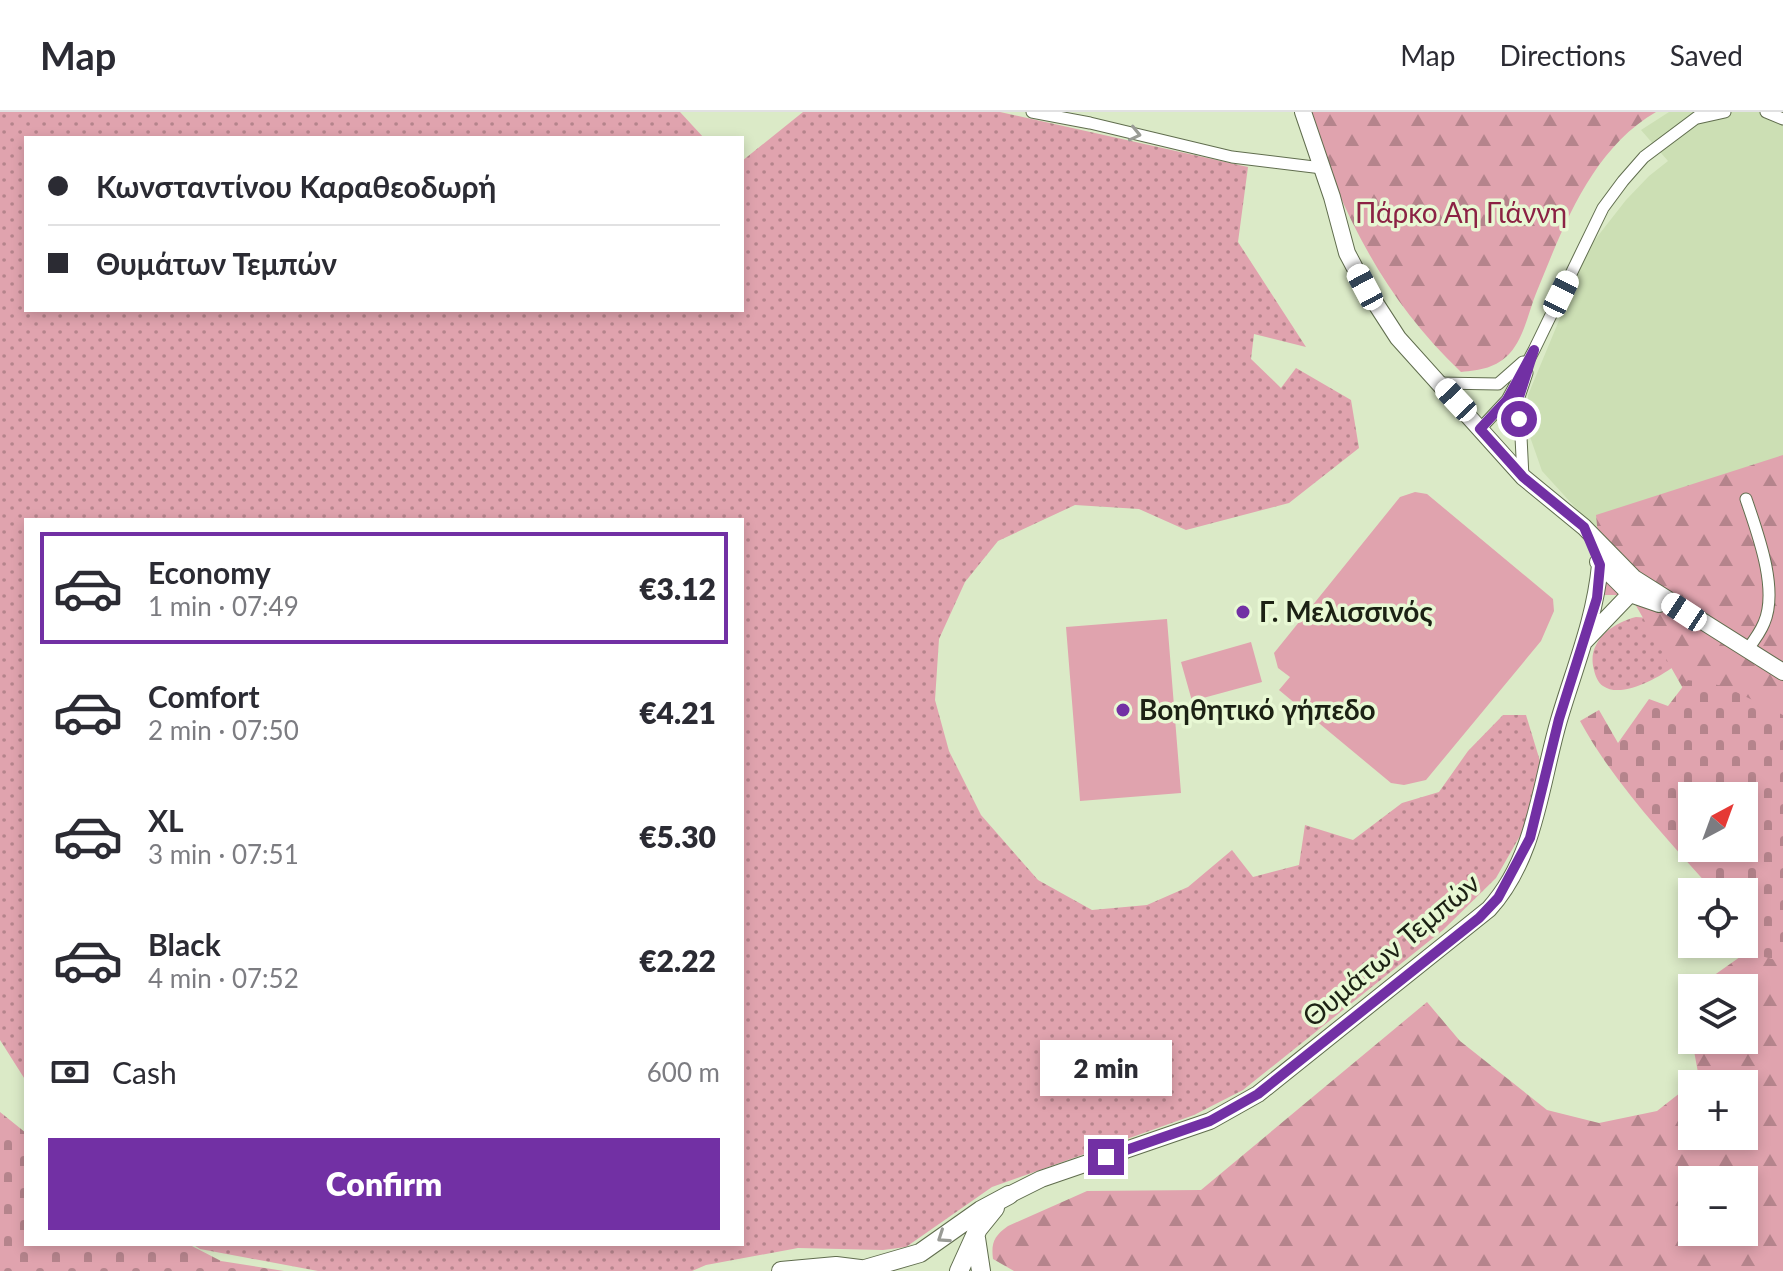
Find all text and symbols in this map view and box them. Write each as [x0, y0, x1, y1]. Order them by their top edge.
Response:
text: Map [40, 32, 116, 78]
text: Map [1400, 38, 1455, 72]
text: Directions [1499, 38, 1626, 72]
text: Saved [1670, 38, 1743, 72]
one-way arrow [1128, 124, 1142, 141]
text: Κωνσταντίνου Καραθεοδωρή [96, 168, 496, 204]
park label: Πάρκο Αη Γιάννη [1355, 195, 1567, 229]
text: Θυμάτων Τεμπών [96, 245, 337, 281]
car [1343, 260, 1387, 314]
car [1540, 267, 1582, 321]
car [1431, 374, 1481, 426]
route start [1501, 401, 1537, 437]
icon: car [52, 552, 124, 624]
text: Economy [148, 554, 271, 590]
text: €3.12 [639, 570, 716, 606]
car [1657, 589, 1711, 635]
text: 1 min · 07:49 [148, 590, 299, 622]
place label: Γ. Μελισσινός [1259, 594, 1433, 628]
marker: Γ. Μελισσινός [1234, 603, 1252, 621]
icon: car [52, 676, 124, 748]
text: Comfort [148, 678, 260, 714]
place label: Βοηθητικό γήπεδο [1139, 692, 1376, 726]
text: €4.21 [639, 694, 716, 730]
marker: Βοηθητικό γήπεδο [1114, 701, 1132, 719]
text: 2 min · 07:50 [148, 714, 299, 746]
north arrow [1678, 782, 1758, 862]
map controls [1678, 782, 1758, 1246]
icon: car [52, 800, 124, 872]
text: XL [148, 802, 184, 838]
text: €5.30 [639, 818, 716, 854]
text: 3 min · 07:51 [148, 838, 299, 870]
street label: Θυμάτων Τεμπών [1295, 865, 1486, 1033]
button: locate [1678, 878, 1758, 958]
icon: car [52, 924, 124, 996]
text: Black [148, 926, 221, 962]
text: €2.22 [639, 942, 716, 978]
text: 4 min · 07:52 [148, 962, 299, 994]
button: layers [1678, 974, 1758, 1054]
callout: 2 min [1040, 1041, 1172, 1097]
icon: cash [48, 1050, 92, 1094]
text: 2 min [1074, 1052, 1138, 1084]
text: Cash [112, 1054, 177, 1090]
text: 600 m [647, 1056, 720, 1088]
button: + [1678, 1070, 1758, 1150]
button: Confirm [48, 1138, 720, 1230]
route end [1088, 1139, 1124, 1175]
button: − [1678, 1166, 1758, 1246]
one-way arrow [938, 1227, 952, 1242]

